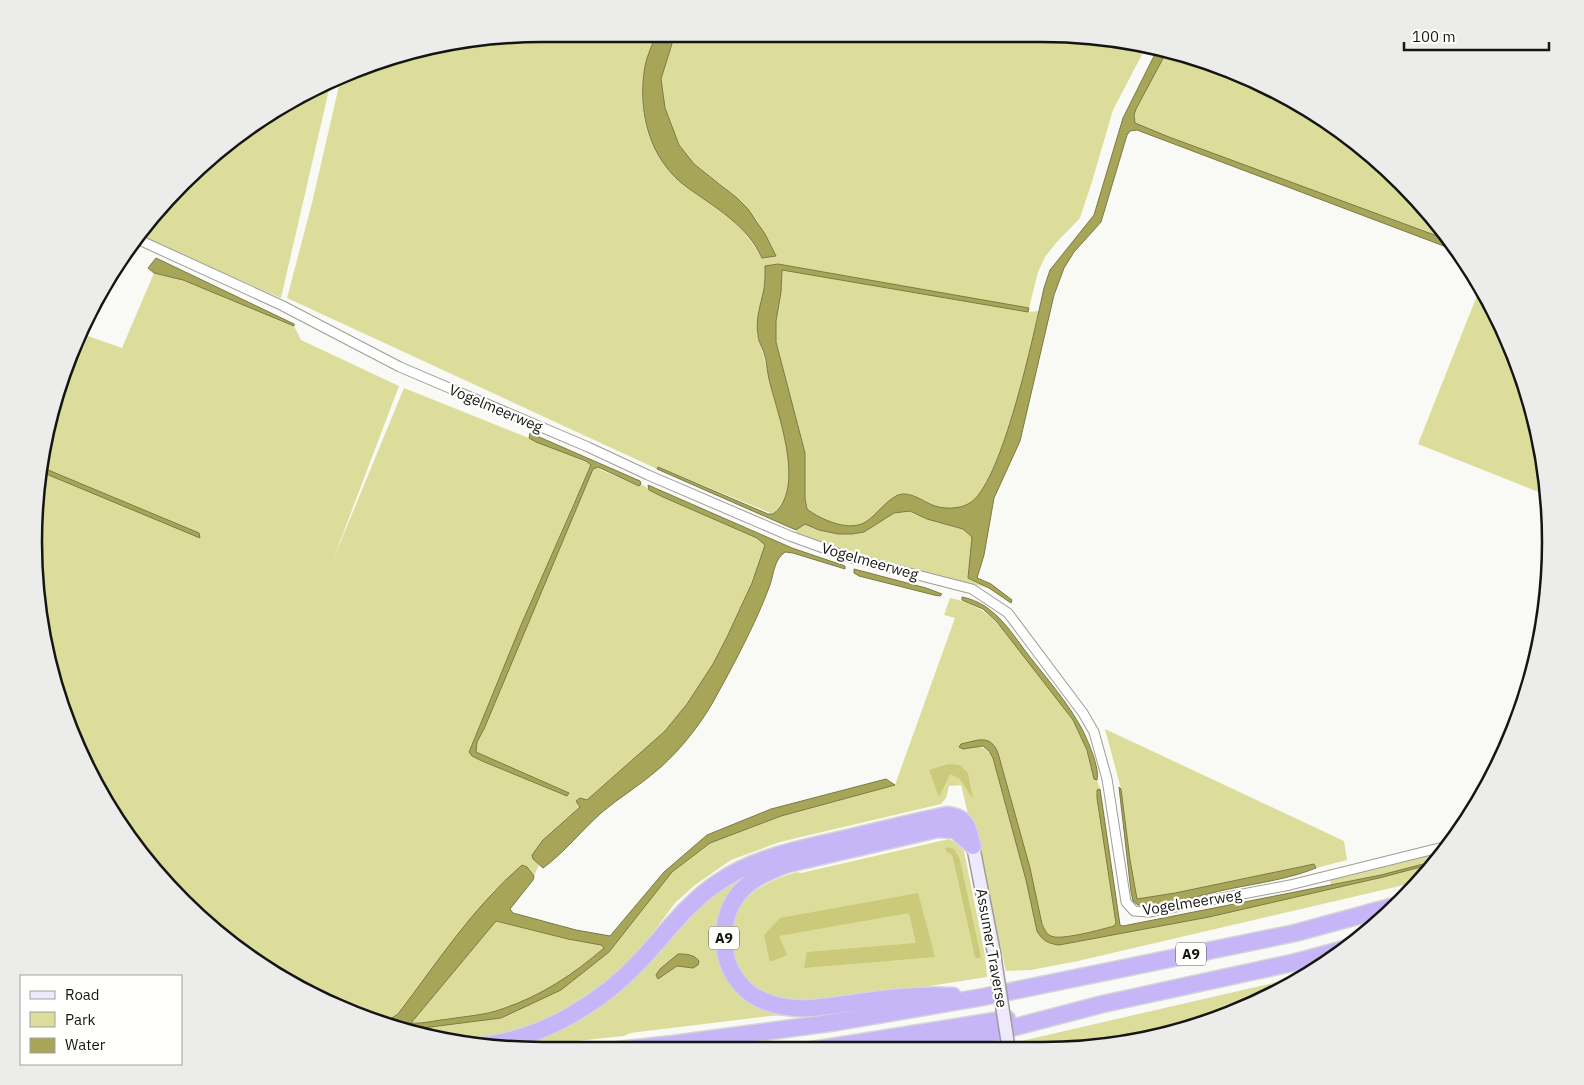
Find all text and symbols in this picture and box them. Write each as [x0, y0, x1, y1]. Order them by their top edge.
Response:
scale bar [1404, 20, 1549, 52]
text: 100 m [1412, 27, 1456, 46]
street label: Vogelmeerweg [446, 380, 546, 436]
street label: Vogelmeerweg [819, 538, 921, 584]
street label: Vogelmeerweg [1141, 885, 1243, 919]
street label: Assumer Traverse [972, 887, 1012, 1009]
road number: A9 [709, 926, 739, 950]
road number: A9 [1176, 942, 1206, 966]
legend [20, 975, 182, 1065]
text: Road [65, 985, 100, 1004]
text: Park [65, 1010, 95, 1029]
text: Water [65, 1035, 106, 1054]

